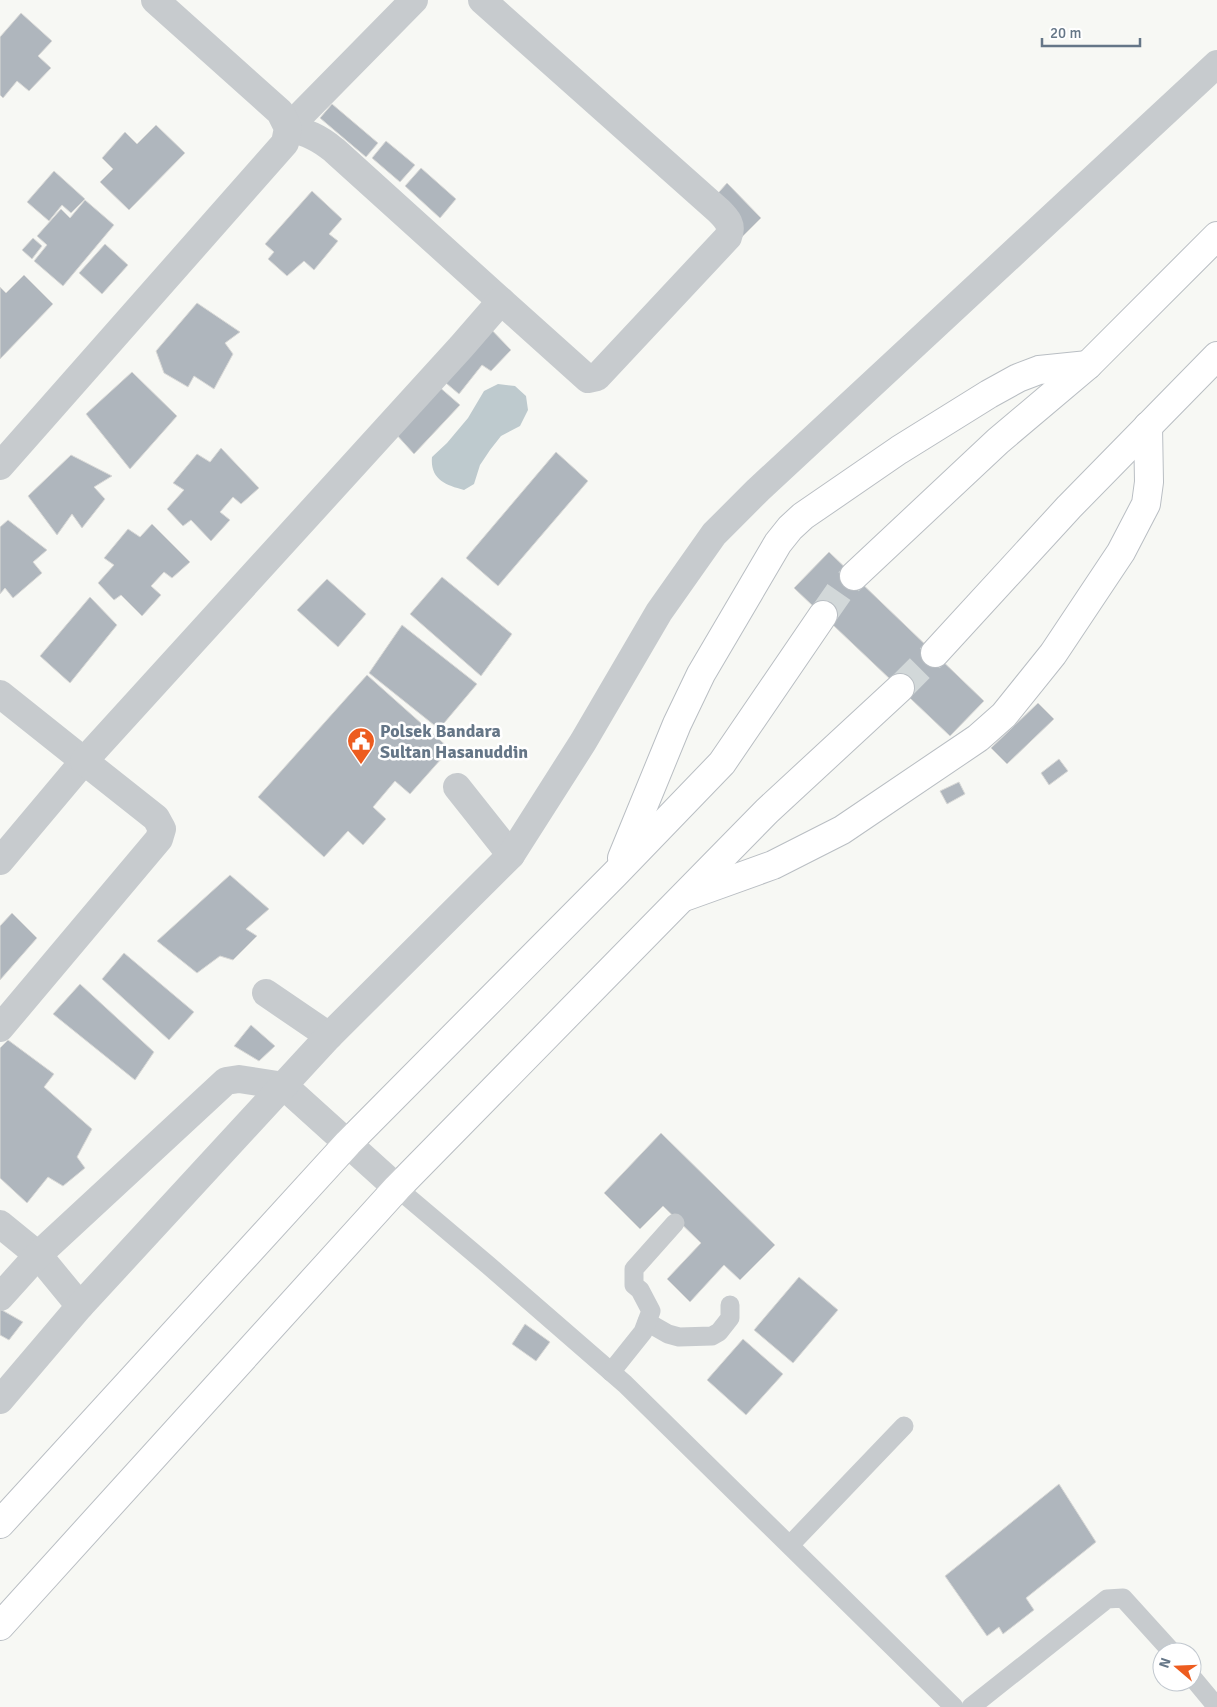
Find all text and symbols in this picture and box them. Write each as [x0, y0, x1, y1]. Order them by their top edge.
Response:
scale bar [1042, 15, 1140, 47]
text: 20 m [1050, 24, 1081, 42]
place label: Polsek Bandara Sultan Hasanuddin [380, 720, 528, 763]
public building icon: Polsek Bandara Sultan Hasanuddin [346, 726, 376, 765]
north arrow [1152, 1642, 1202, 1692]
text: N [1156, 1656, 1175, 1670]

